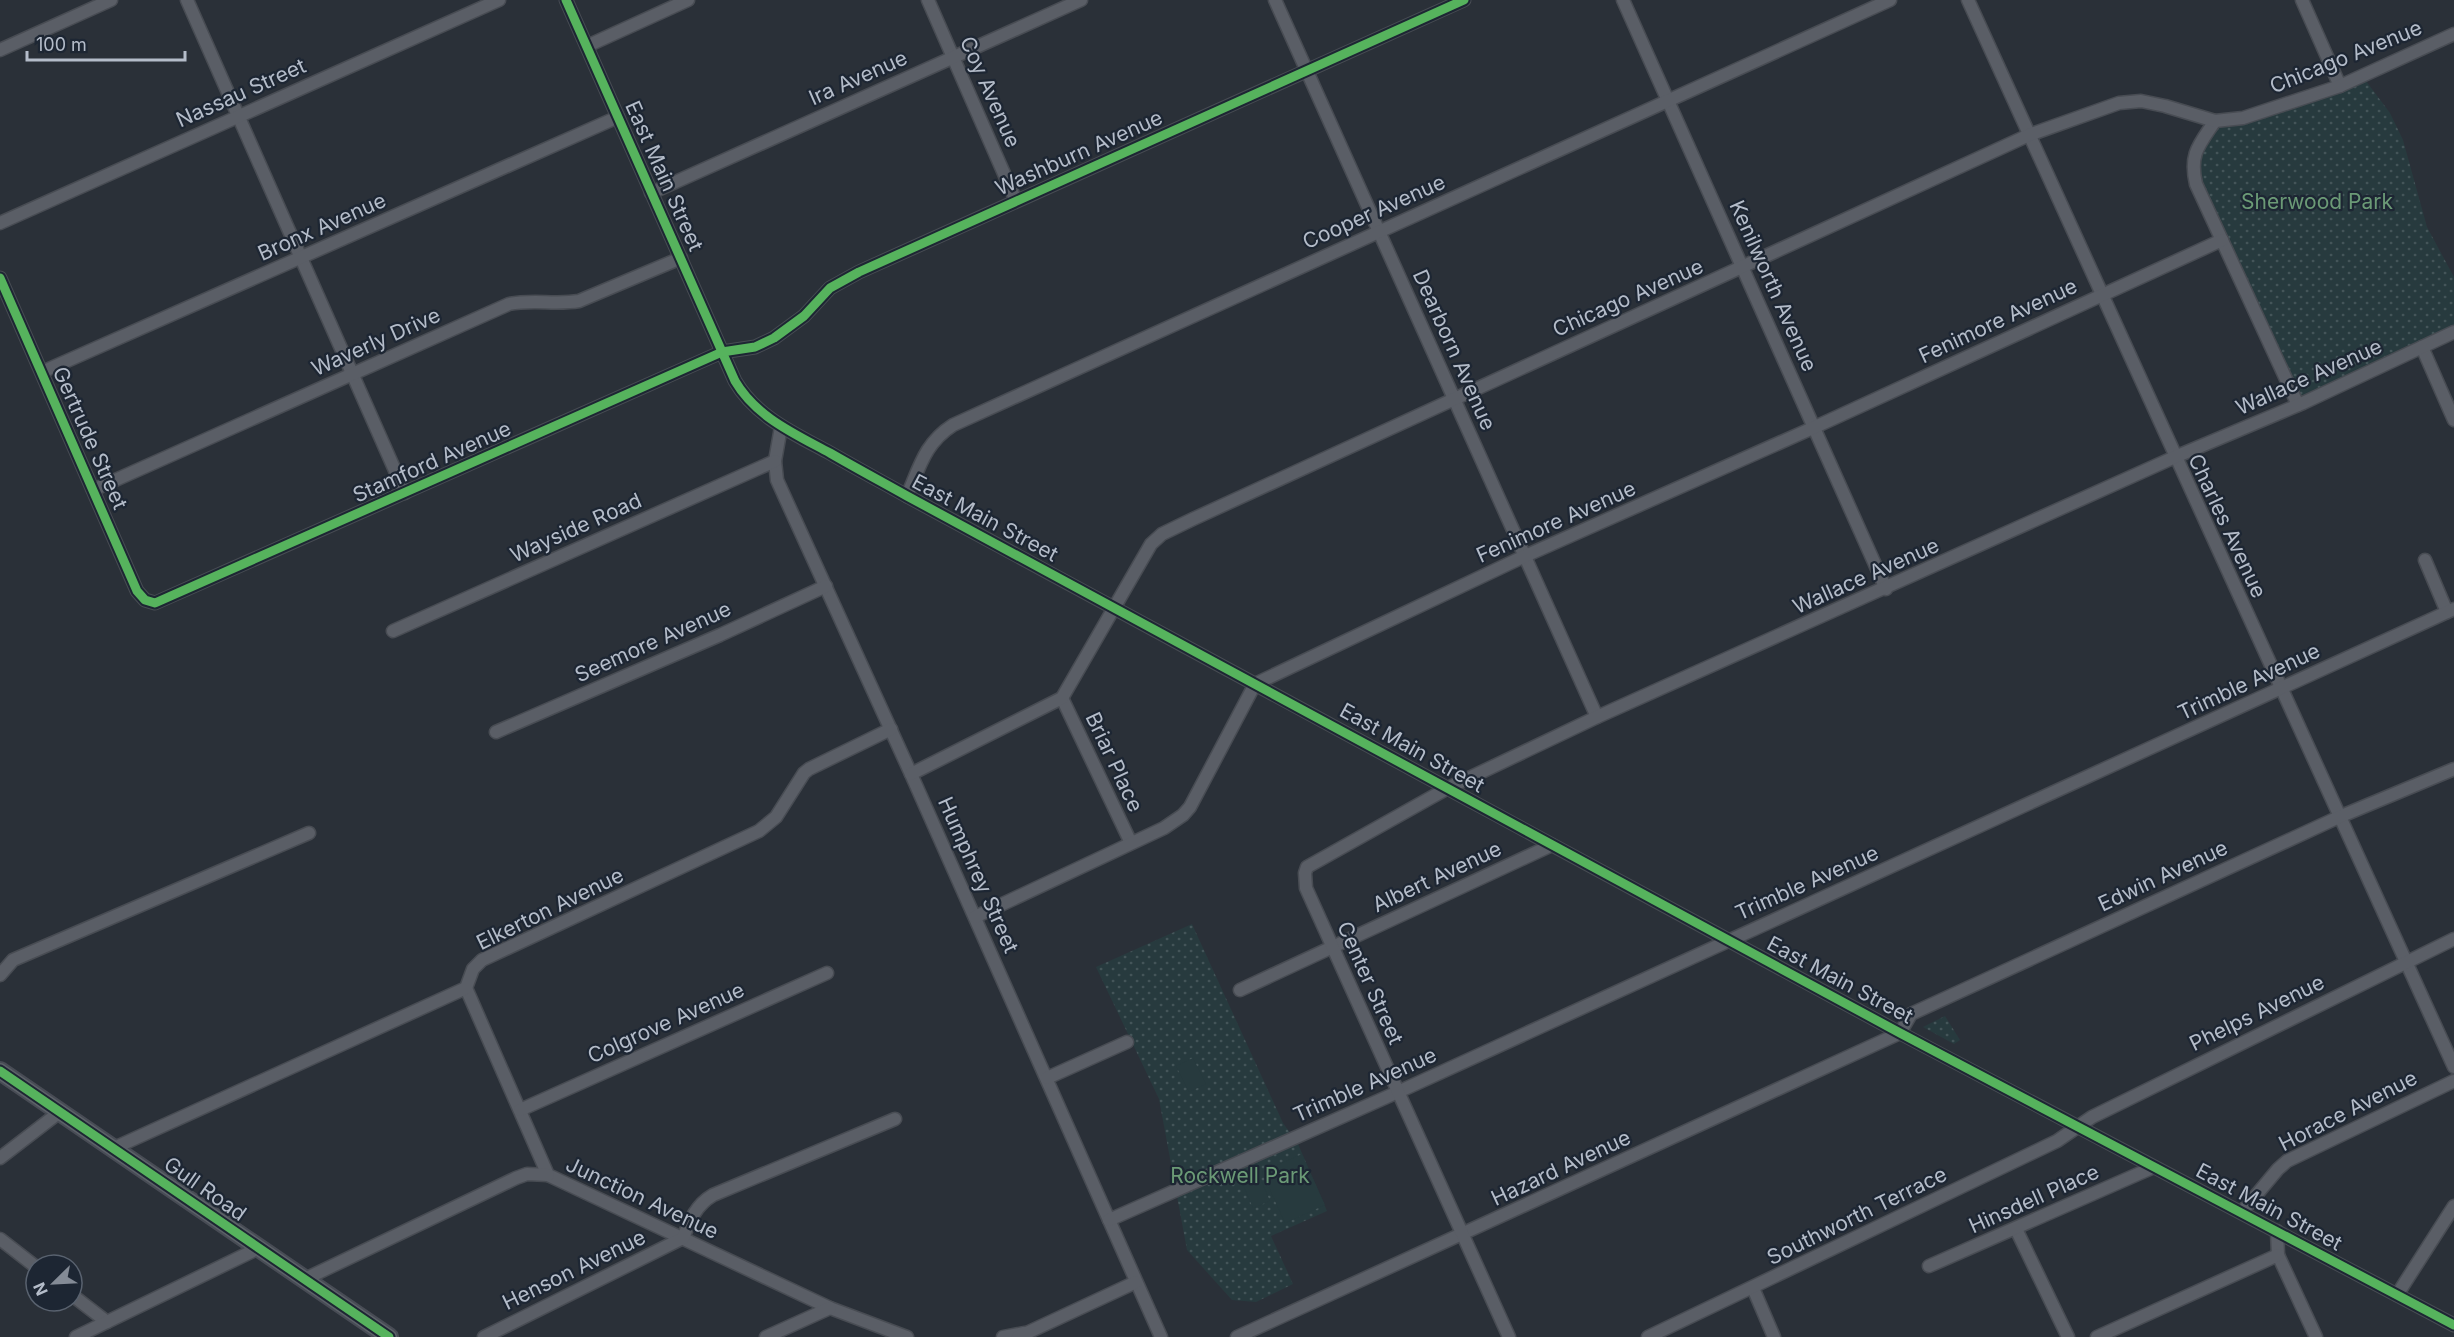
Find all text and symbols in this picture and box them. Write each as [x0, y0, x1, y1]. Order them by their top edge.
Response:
street label: Chicago Avenue [2266, 15, 2426, 98]
scale bar [27, 24, 184, 62]
street label: Coy Avenue [955, 32, 1026, 151]
text: 100 m [36, 34, 87, 55]
street label: Ira Avenue [805, 45, 911, 110]
street label: Nassau Street [172, 53, 310, 132]
street label: East Main Street [620, 97, 709, 255]
street label: Washburn Avenue [991, 104, 1166, 201]
street label: Cooper Avenue [1299, 169, 1449, 254]
street label: Bronx Avenue [254, 187, 390, 266]
park label: Sherwood Park [2241, 189, 2393, 214]
street label: Kenilworth Avenue [1724, 196, 1822, 375]
street label: Chicago Avenue [1549, 253, 1707, 342]
street label: Dearborn Avenue [1408, 266, 1501, 434]
street label: Fenimore Avenue [1915, 273, 2081, 368]
street label: Waverly Drive [308, 302, 444, 381]
street label: Wallace Avenue [2232, 333, 2386, 420]
street label: Gertrude Street [48, 363, 133, 513]
street label: Stamford Avenue [349, 415, 515, 508]
street label: Charles Avenue [2183, 450, 2272, 602]
street label: East Main Street [908, 469, 1063, 567]
street label: Fenimore Avenue [1472, 475, 1639, 568]
street label: Wayside Road [506, 487, 645, 568]
street label: Wallace Avenue [1789, 532, 1943, 619]
street label: Seemore Avenue [571, 596, 735, 687]
street label: Trimble Avenue [2174, 638, 2324, 725]
street label: East Main Street [1335, 697, 1489, 798]
street label: Briar Place [1080, 708, 1148, 816]
street label: Humphrey Street [933, 793, 1024, 957]
street label: Edwin Avenue [2094, 835, 2231, 916]
street label: Albert Avenue [1368, 836, 1505, 917]
street label: Trimble Avenue [1731, 840, 1882, 925]
street label: Elkerton Avenue [472, 862, 627, 955]
street label: Center Street [1332, 917, 1409, 1048]
street label: East Main Street [1763, 931, 1918, 1029]
street label: Phelps Avenue [2185, 969, 2328, 1056]
street label: Colgrove Avenue [584, 977, 748, 1068]
street label: Trimble Avenue [1289, 1042, 1440, 1127]
street label: Horace Avenue [2274, 1065, 2421, 1156]
street label: Hazard Avenue [1487, 1124, 1634, 1211]
street label: Gull Road [159, 1151, 251, 1226]
street label: Junction Avenue [562, 1151, 722, 1244]
street label: East Main Street [2192, 1158, 2347, 1256]
street label: Hinsdell Place [1965, 1159, 2103, 1238]
street label: Southworth Terrace [1763, 1161, 1951, 1270]
park label: Rockwell Park [1170, 1163, 1310, 1188]
street label: Henson Avenue [498, 1224, 649, 1315]
north arrow [24, 1253, 84, 1313]
text: N [29, 1279, 52, 1299]

